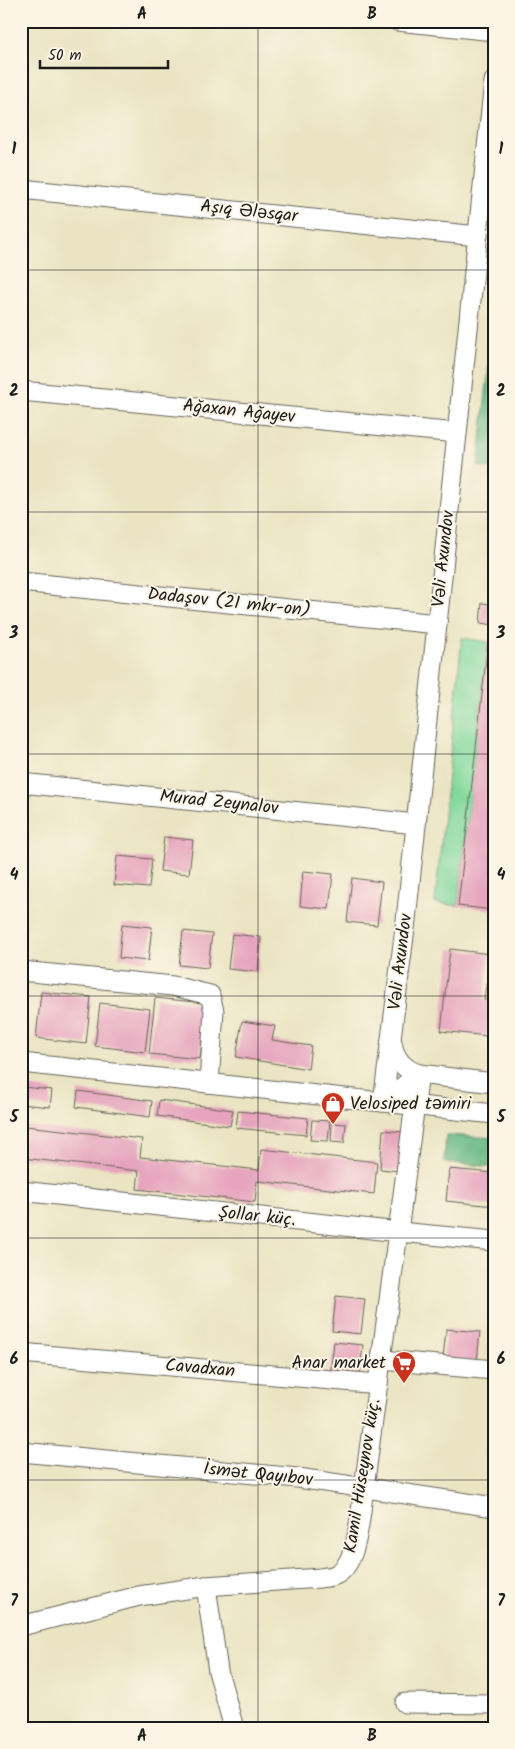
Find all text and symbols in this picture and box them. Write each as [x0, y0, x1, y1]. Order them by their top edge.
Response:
text: A [137, 2, 147, 27]
text: B [367, 2, 377, 27]
scale bar [40, 38, 168, 70]
text: 50 m [48, 44, 82, 68]
text: 1 [12, 137, 17, 162]
text: 1 [499, 137, 504, 162]
street label: Aşıq Ələsqar [199, 192, 300, 232]
text: 2 [9, 379, 19, 404]
text: 2 [496, 379, 506, 404]
street label: Ağaxan Ağayev [181, 392, 297, 432]
street label: Vəli Axundov [425, 509, 464, 609]
street label: Dadaşov (21 mkr-on) [146, 580, 312, 626]
text: 3 [9, 621, 19, 646]
text: 3 [496, 621, 506, 646]
street label: Murad Zeynalov [158, 782, 280, 824]
text: 4 [10, 863, 19, 888]
text: 4 [497, 863, 506, 888]
street label: Vəli Axundov [381, 912, 421, 1012]
place label: Velosiped təmiri [350, 1090, 472, 1119]
shop icon: Velosiped təmiri [320, 1091, 346, 1125]
text: 5 [9, 1105, 20, 1130]
text: 5 [496, 1105, 507, 1130]
street label: Şollar küç. [217, 1199, 297, 1235]
text: 6 [10, 1347, 19, 1372]
text: 6 [497, 1347, 506, 1372]
place label: Anar market [292, 1349, 387, 1378]
supermarket icon: Anar market [391, 1350, 417, 1384]
street label: Cavadxan [164, 1352, 236, 1386]
street label: Kamil Hüseynov küç. [336, 1397, 390, 1555]
street label: İsmət Qayıbov [202, 1455, 315, 1495]
text: 7 [10, 1589, 18, 1614]
text: 7 [497, 1589, 505, 1614]
text: A [137, 1724, 147, 1749]
text: B [367, 1724, 377, 1749]

